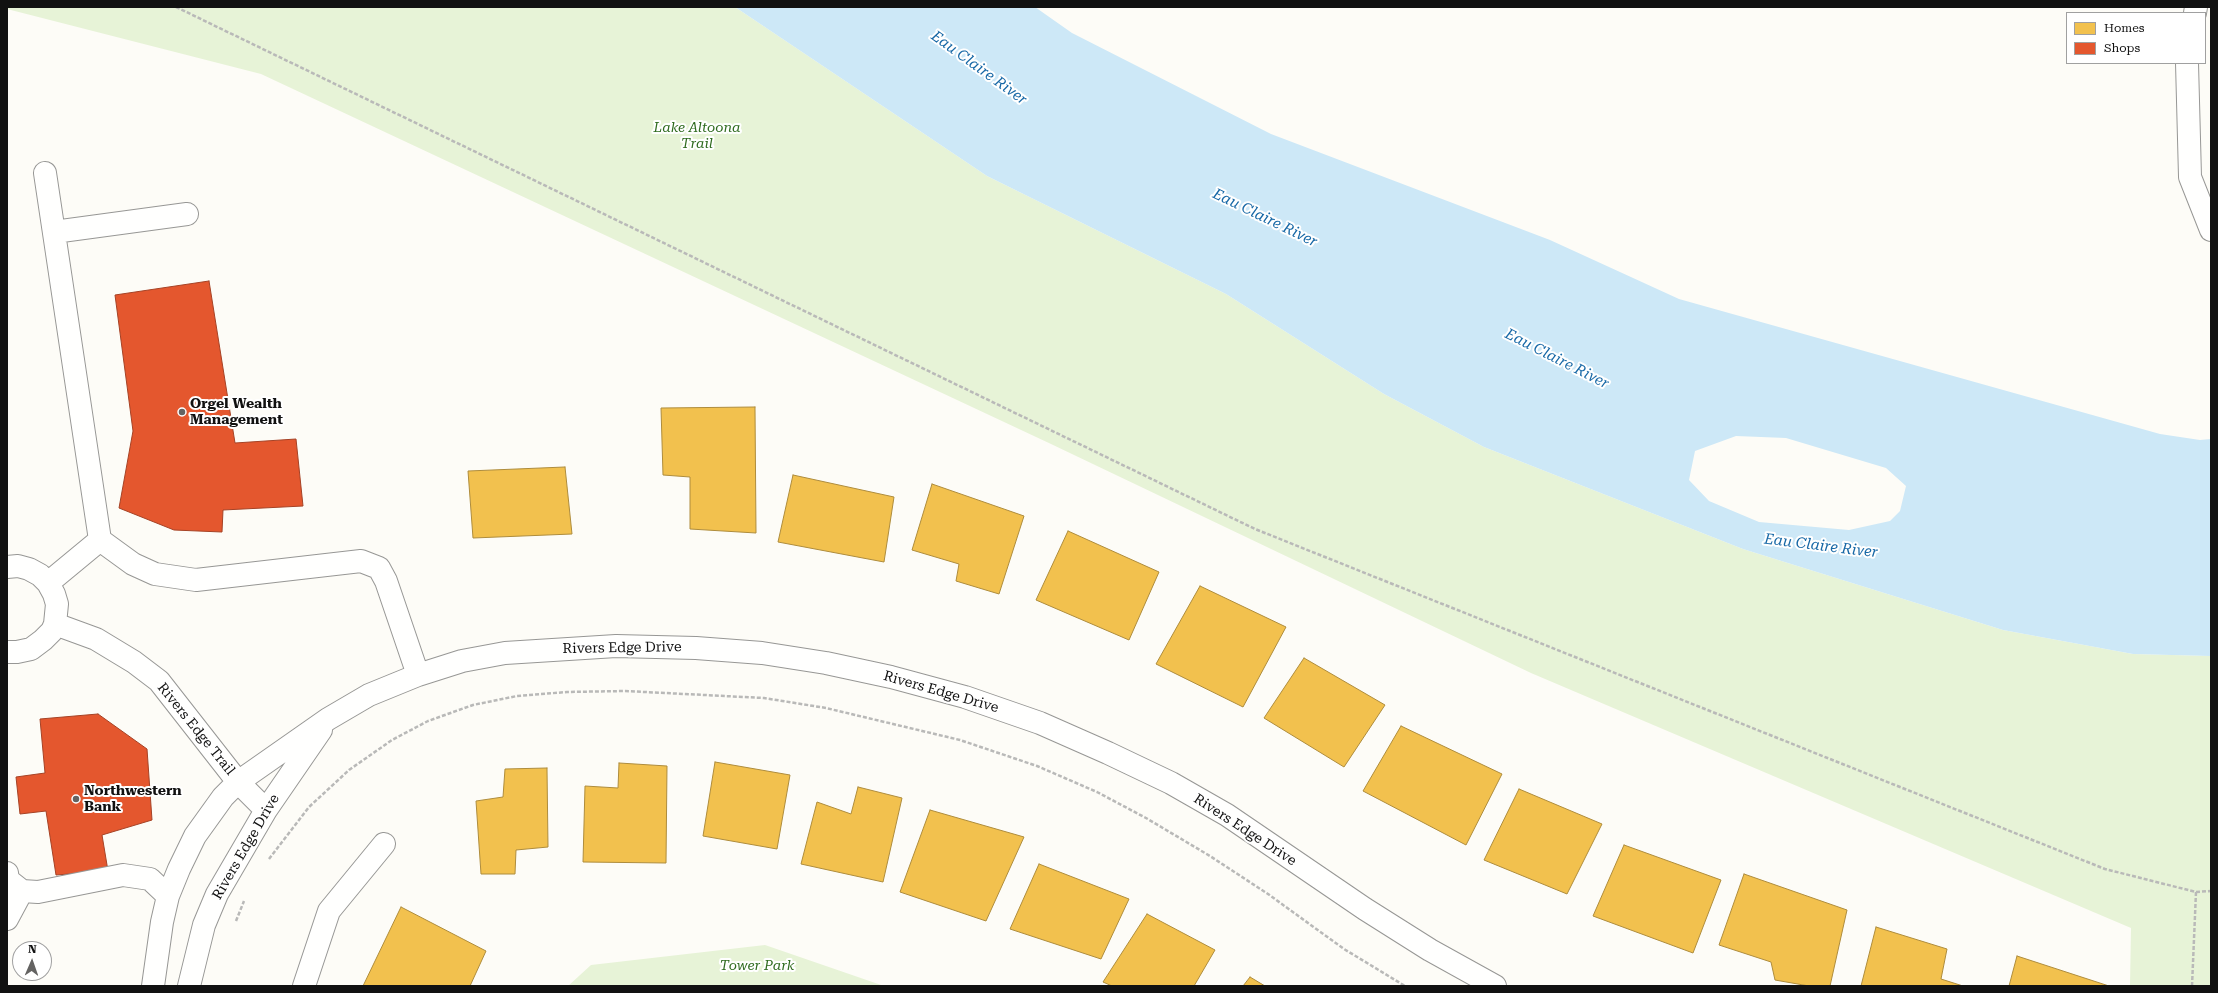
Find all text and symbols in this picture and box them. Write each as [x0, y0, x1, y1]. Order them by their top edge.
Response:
legend [2066, 12, 2206, 64]
text: Homes [2104, 21, 2144, 35]
water label: Eau Claire River [927, 27, 1031, 109]
text: Shops [2104, 41, 2140, 55]
park label: Lake Altoona Trail [653, 120, 741, 152]
water label: Eau Claire River [1210, 185, 1320, 251]
water label: Eau Claire River [1502, 325, 1612, 393]
place label: Orgel Wealth Management [190, 396, 283, 428]
marker: Orgel Wealth Management [177, 407, 187, 417]
water label: Eau Claire River [1763, 530, 1879, 562]
street label: Rivers Edge Drive [562, 639, 682, 657]
street label: Rivers Edge Drive [881, 668, 1001, 716]
street label: Rivers Edge Trail [154, 680, 238, 778]
place label: Northwestern Bank [84, 783, 182, 816]
street label: Rivers Edge Drive [209, 791, 283, 903]
street label: Rivers Edge Drive [1191, 791, 1299, 869]
marker: Northwestern Bank [71, 794, 81, 804]
north arrow [12, 941, 52, 981]
text: N [28, 943, 37, 956]
park label: Tower Park [720, 958, 794, 974]

